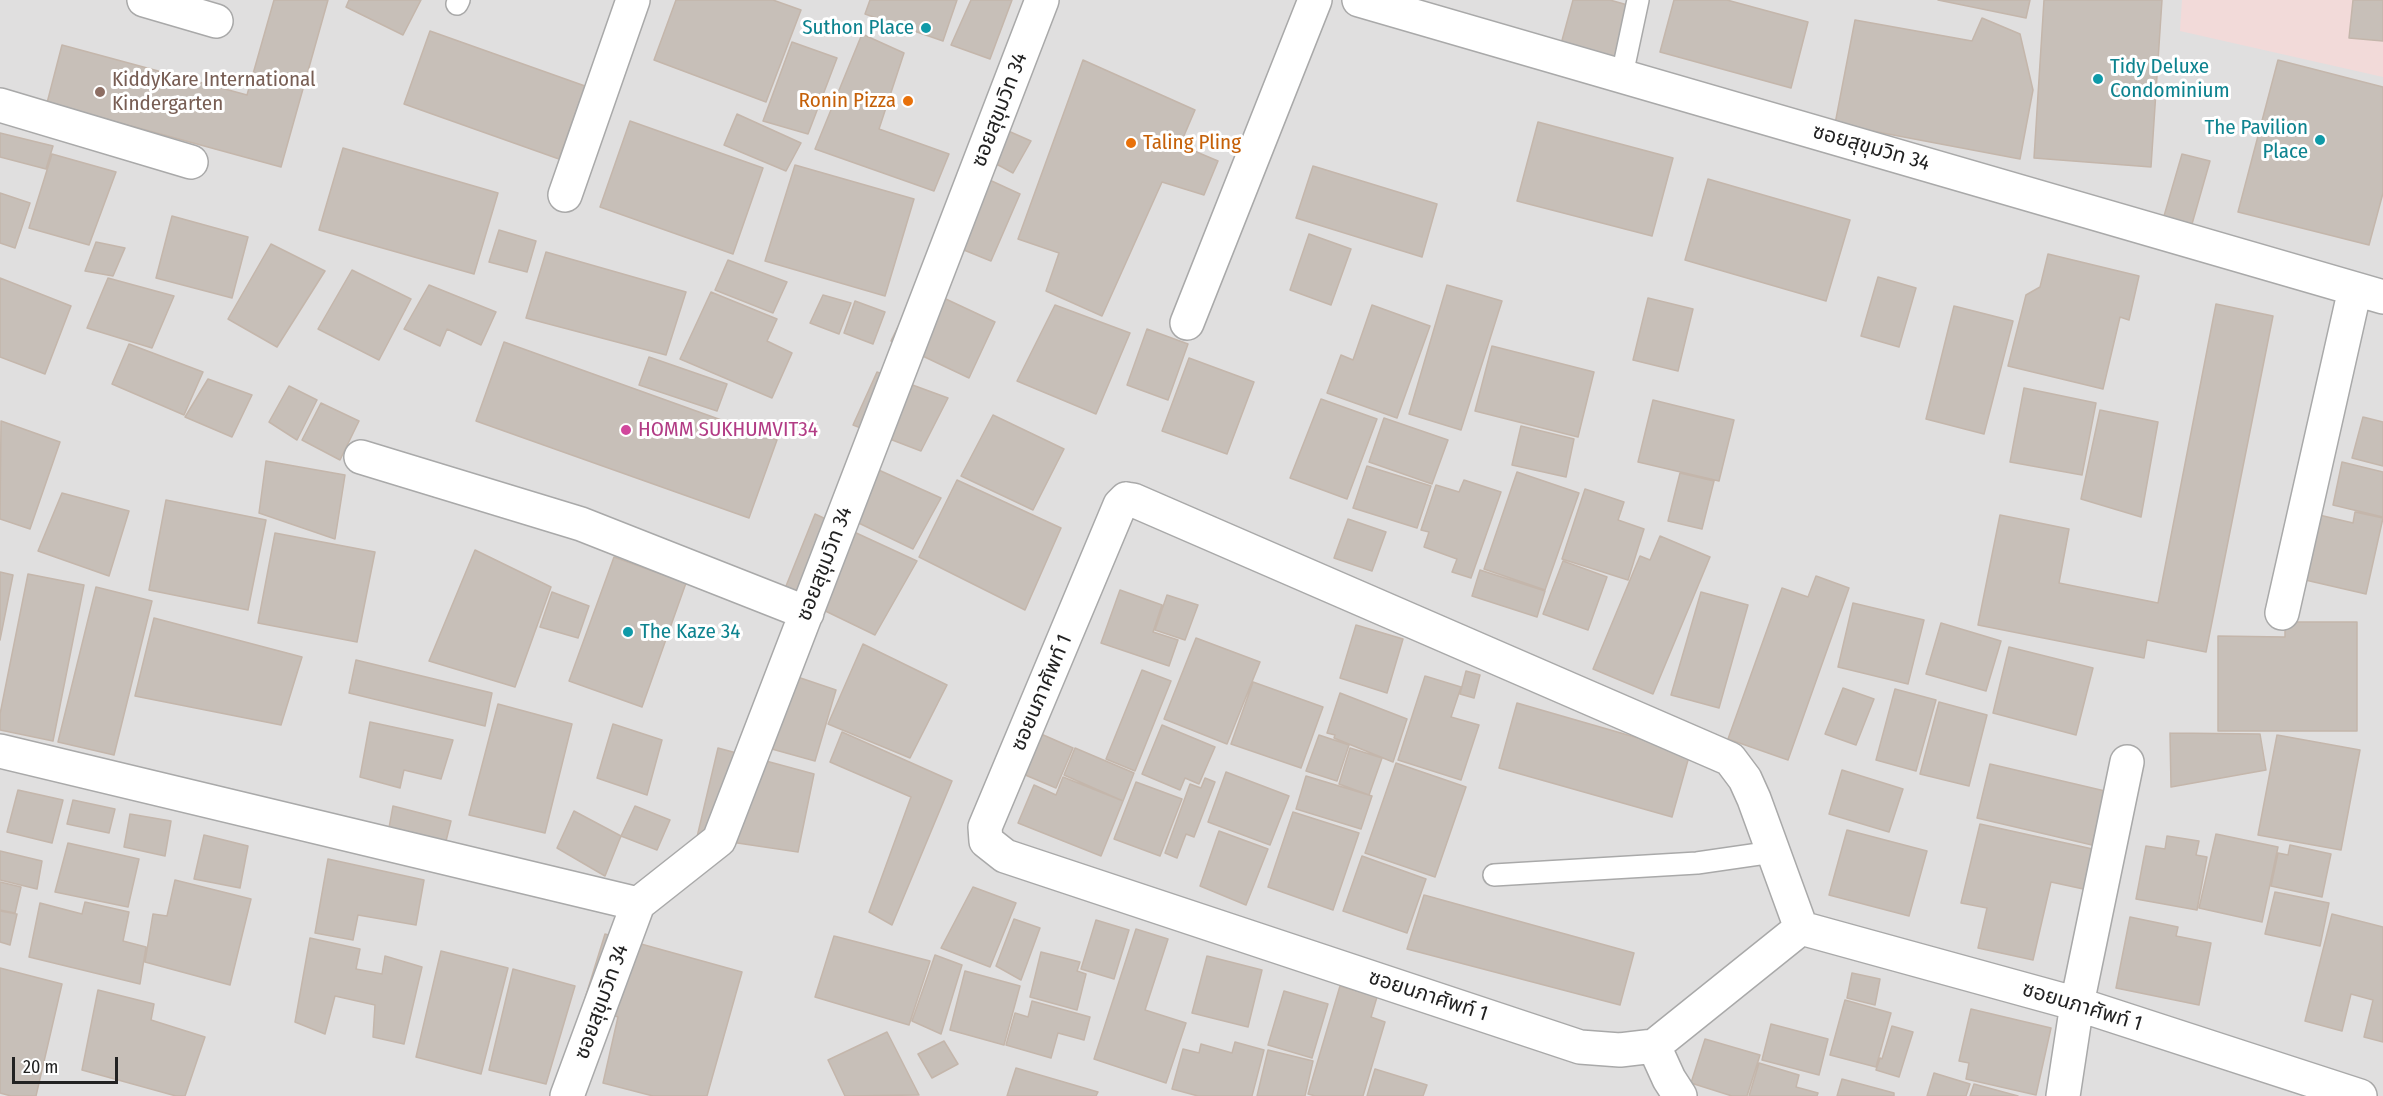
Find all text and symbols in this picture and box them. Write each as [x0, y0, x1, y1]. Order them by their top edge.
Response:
place label: Suthon Place [802, 15, 914, 41]
marker: Suthon Place [919, 21, 933, 35]
street label: ซอยสุขุมวิท 34 [967, 49, 1033, 171]
place label: Tidy Deluxe Condominium [2110, 54, 2230, 104]
place label: KiddyKare International Kindergarten [112, 67, 316, 117]
marker: Tidy Deluxe Condominium [2091, 72, 2105, 86]
marker: KiddyKare International Kindergarten [93, 85, 107, 99]
place label: Ronin Pizza [799, 88, 896, 114]
marker: Ronin Pizza [901, 94, 915, 108]
place label: The Pavilion Place [2204, 115, 2308, 165]
street label: ซอยสุขุมวิท 34 [1810, 119, 1932, 177]
place label: Taling Pling [1143, 130, 1241, 156]
marker: The Pavilion Place [2313, 133, 2327, 147]
marker: Taling Pling [1124, 136, 1138, 150]
place label: HOMM SUKHUMVIT34 [638, 417, 818, 443]
marker: HOMM SUKHUMVIT34 [619, 423, 633, 437]
street label: ซอยสุขุมวิท 34 [792, 503, 858, 625]
place label: The Kaze 34 [640, 619, 740, 645]
marker: The Kaze 34 [621, 625, 635, 639]
street label: ซอยนภาศัพท์ 1 [1006, 631, 1078, 755]
street label: ซอยสุขุมวิท 34 [570, 941, 634, 1063]
street label: ซอยนภาศัพท์ 1 [1365, 965, 1491, 1027]
street label: ซอยนภาศัพท์ 1 [2019, 977, 2145, 1037]
scale bar [15, 1045, 122, 1083]
text: 20 m [23, 1056, 58, 1078]

